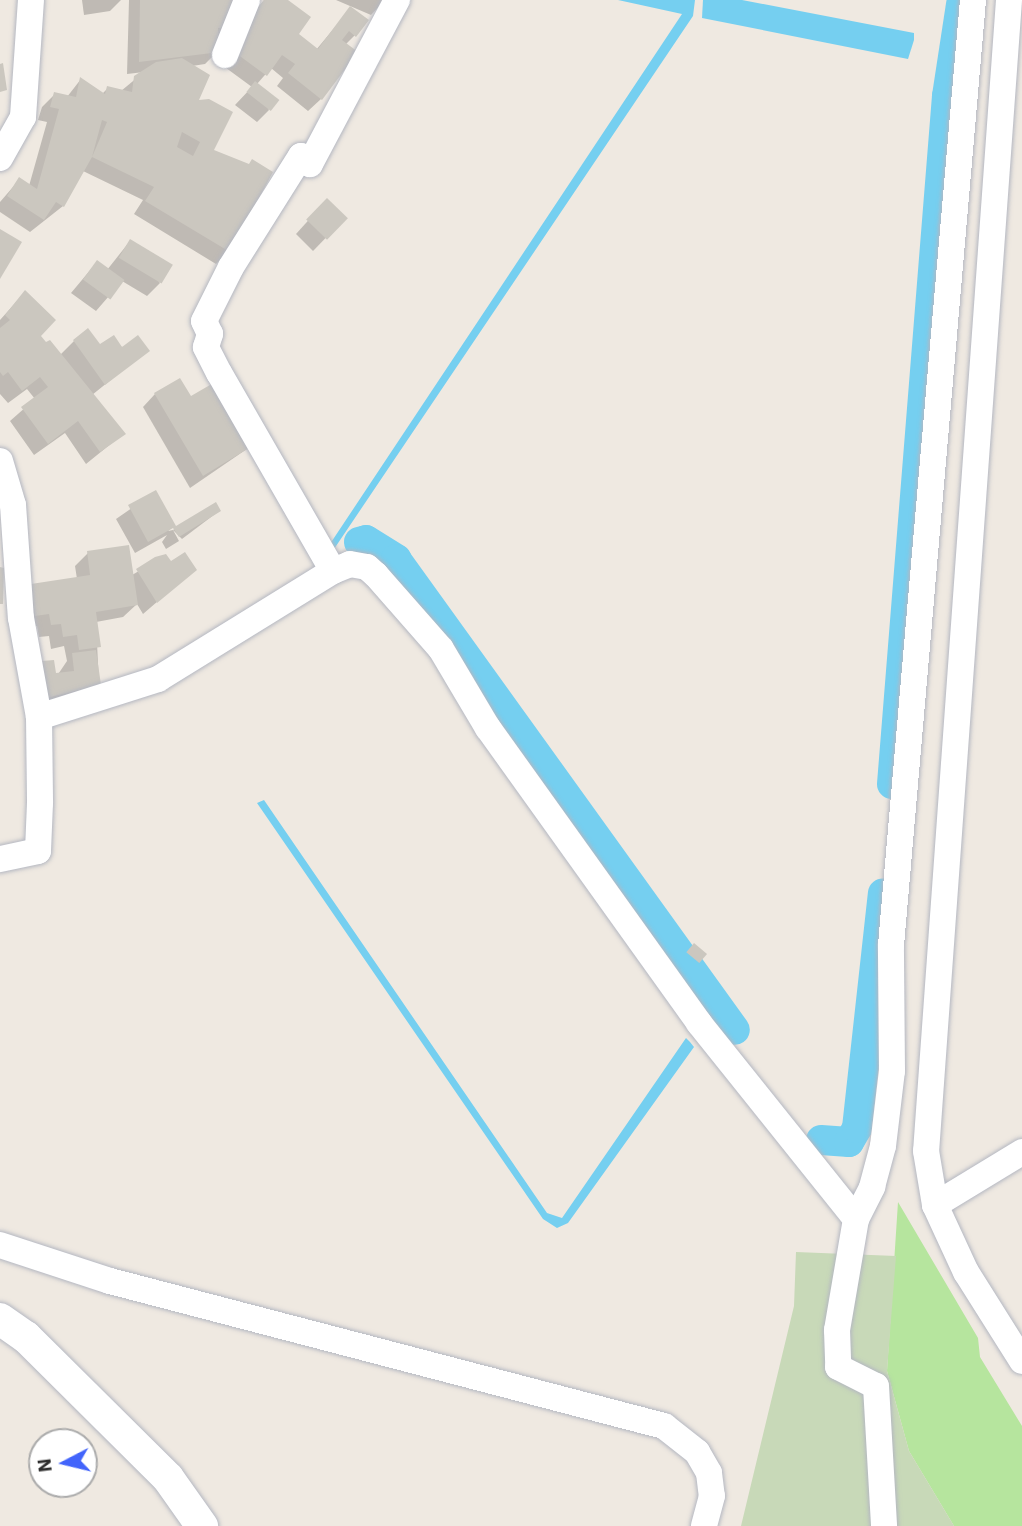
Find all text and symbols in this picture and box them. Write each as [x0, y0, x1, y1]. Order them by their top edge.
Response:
north arrow [28, 1428, 98, 1498]
text: N [31, 1457, 57, 1474]

